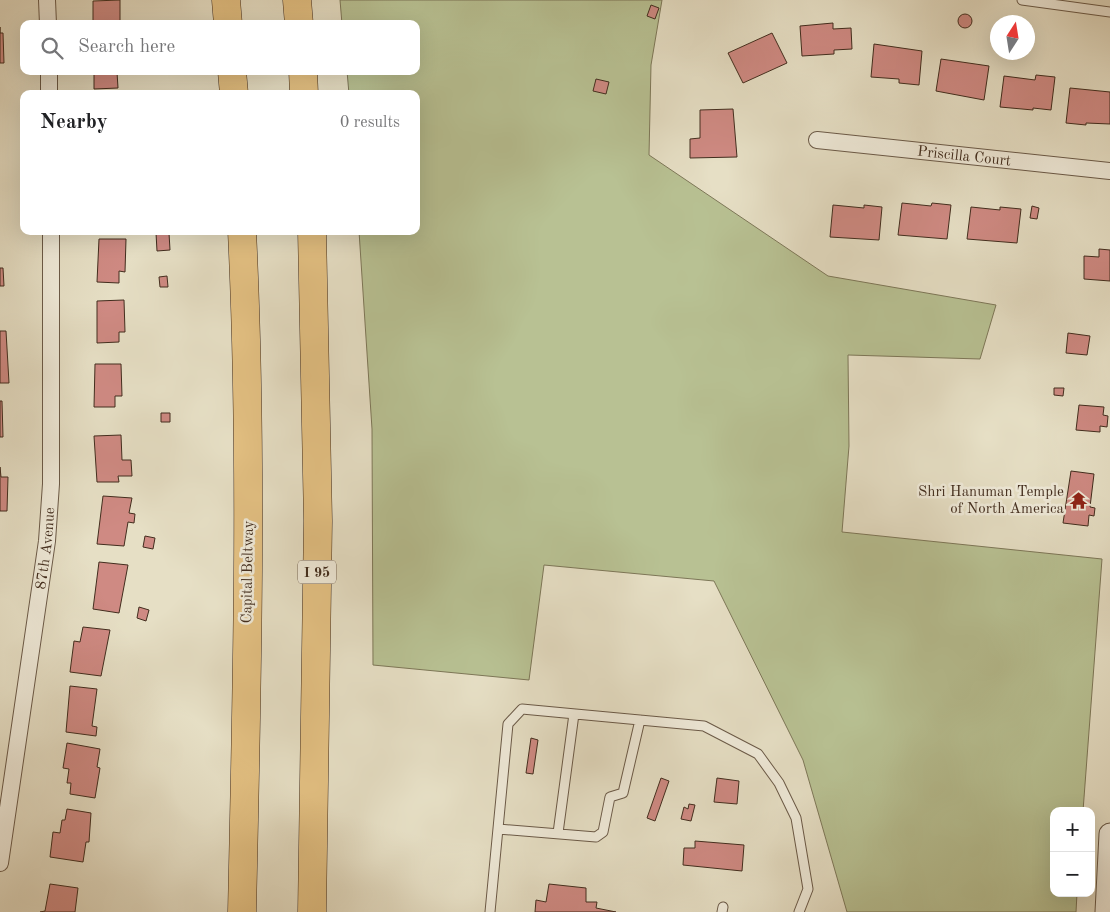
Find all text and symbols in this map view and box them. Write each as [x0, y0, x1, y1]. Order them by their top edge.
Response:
north arrow [990, 15, 1035, 60]
search box [20, 20, 420, 75]
icon: search [38, 34, 66, 62]
text: Search here [78, 38, 175, 57]
text: Nearby [40, 112, 108, 133]
text: 0 results [340, 115, 400, 131]
street label: Priscilla Court [916, 145, 1012, 169]
place label: Shri Hanuman Temple of North America [918, 485, 1065, 517]
temple icon: Shri Hanuman Temple of North America [1068, 490, 1088, 510]
street label: 87th Avenue [34, 507, 58, 591]
street label: Capital Beltway [240, 520, 257, 624]
road number: I 95 [298, 560, 336, 584]
map controls [1050, 807, 1095, 897]
button: + [1050, 807, 1095, 852]
button: − [1050, 852, 1095, 897]

